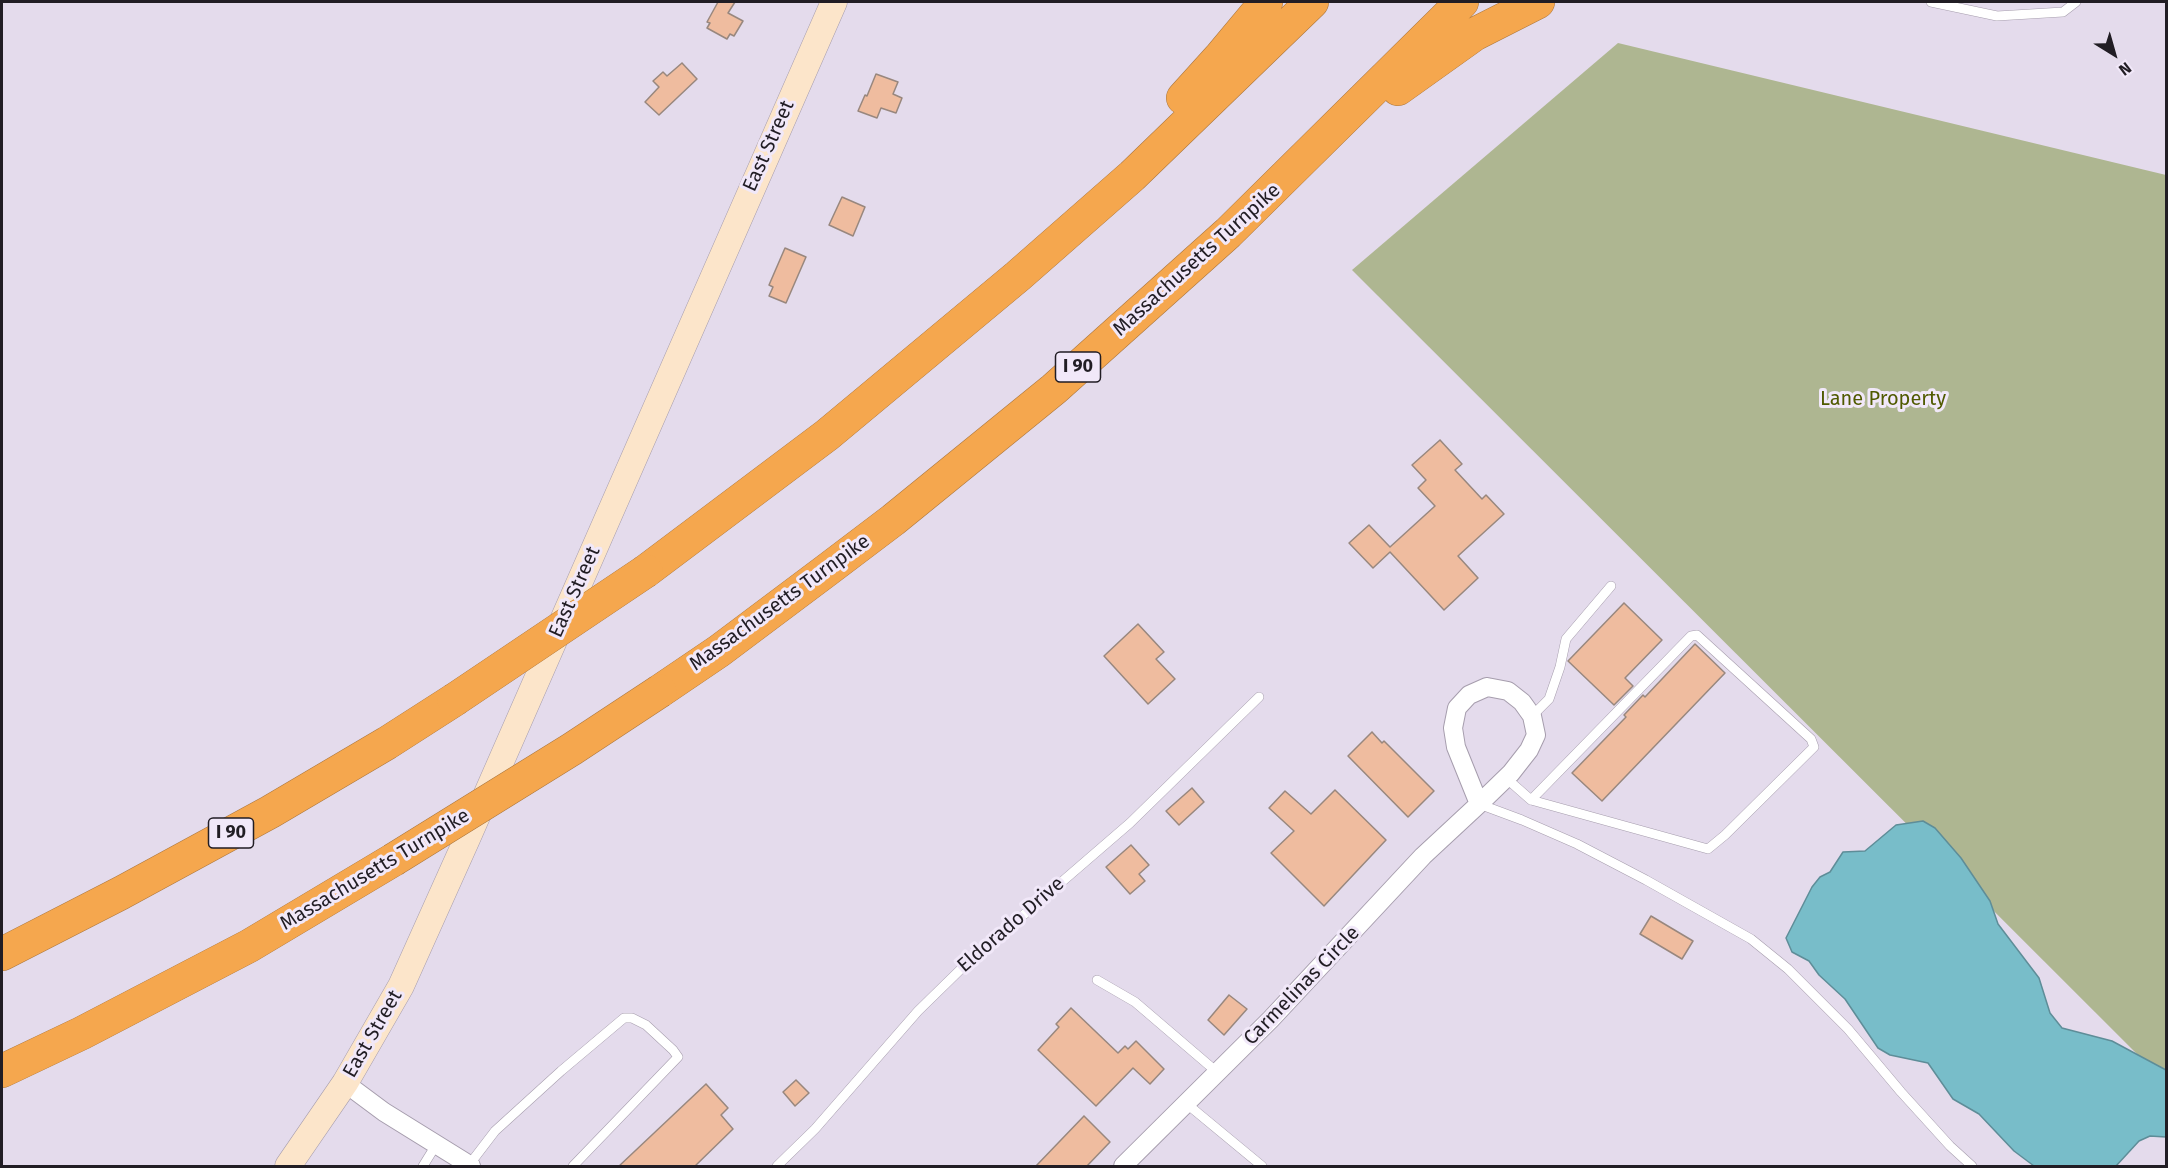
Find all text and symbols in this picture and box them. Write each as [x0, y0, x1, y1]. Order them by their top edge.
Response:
north arrow [2084, 24, 2144, 84]
text: N [2115, 58, 2135, 80]
street label: East Street [738, 97, 800, 195]
street label: Massachusetts Turnpike [1108, 179, 1286, 341]
road number: I 90 [1056, 352, 1100, 382]
park label: Lane Property [1820, 387, 1946, 411]
street label: Massachusetts Turnpike [685, 530, 875, 676]
street label: East Street [544, 543, 606, 641]
street label: Massachusetts Turnpike [276, 804, 474, 936]
road number: I 90 [208, 818, 254, 848]
street label: Eldorado Drive [953, 872, 1069, 978]
street label: Carmelinas Circle [1239, 921, 1365, 1051]
street label: East Street [338, 986, 408, 1082]

